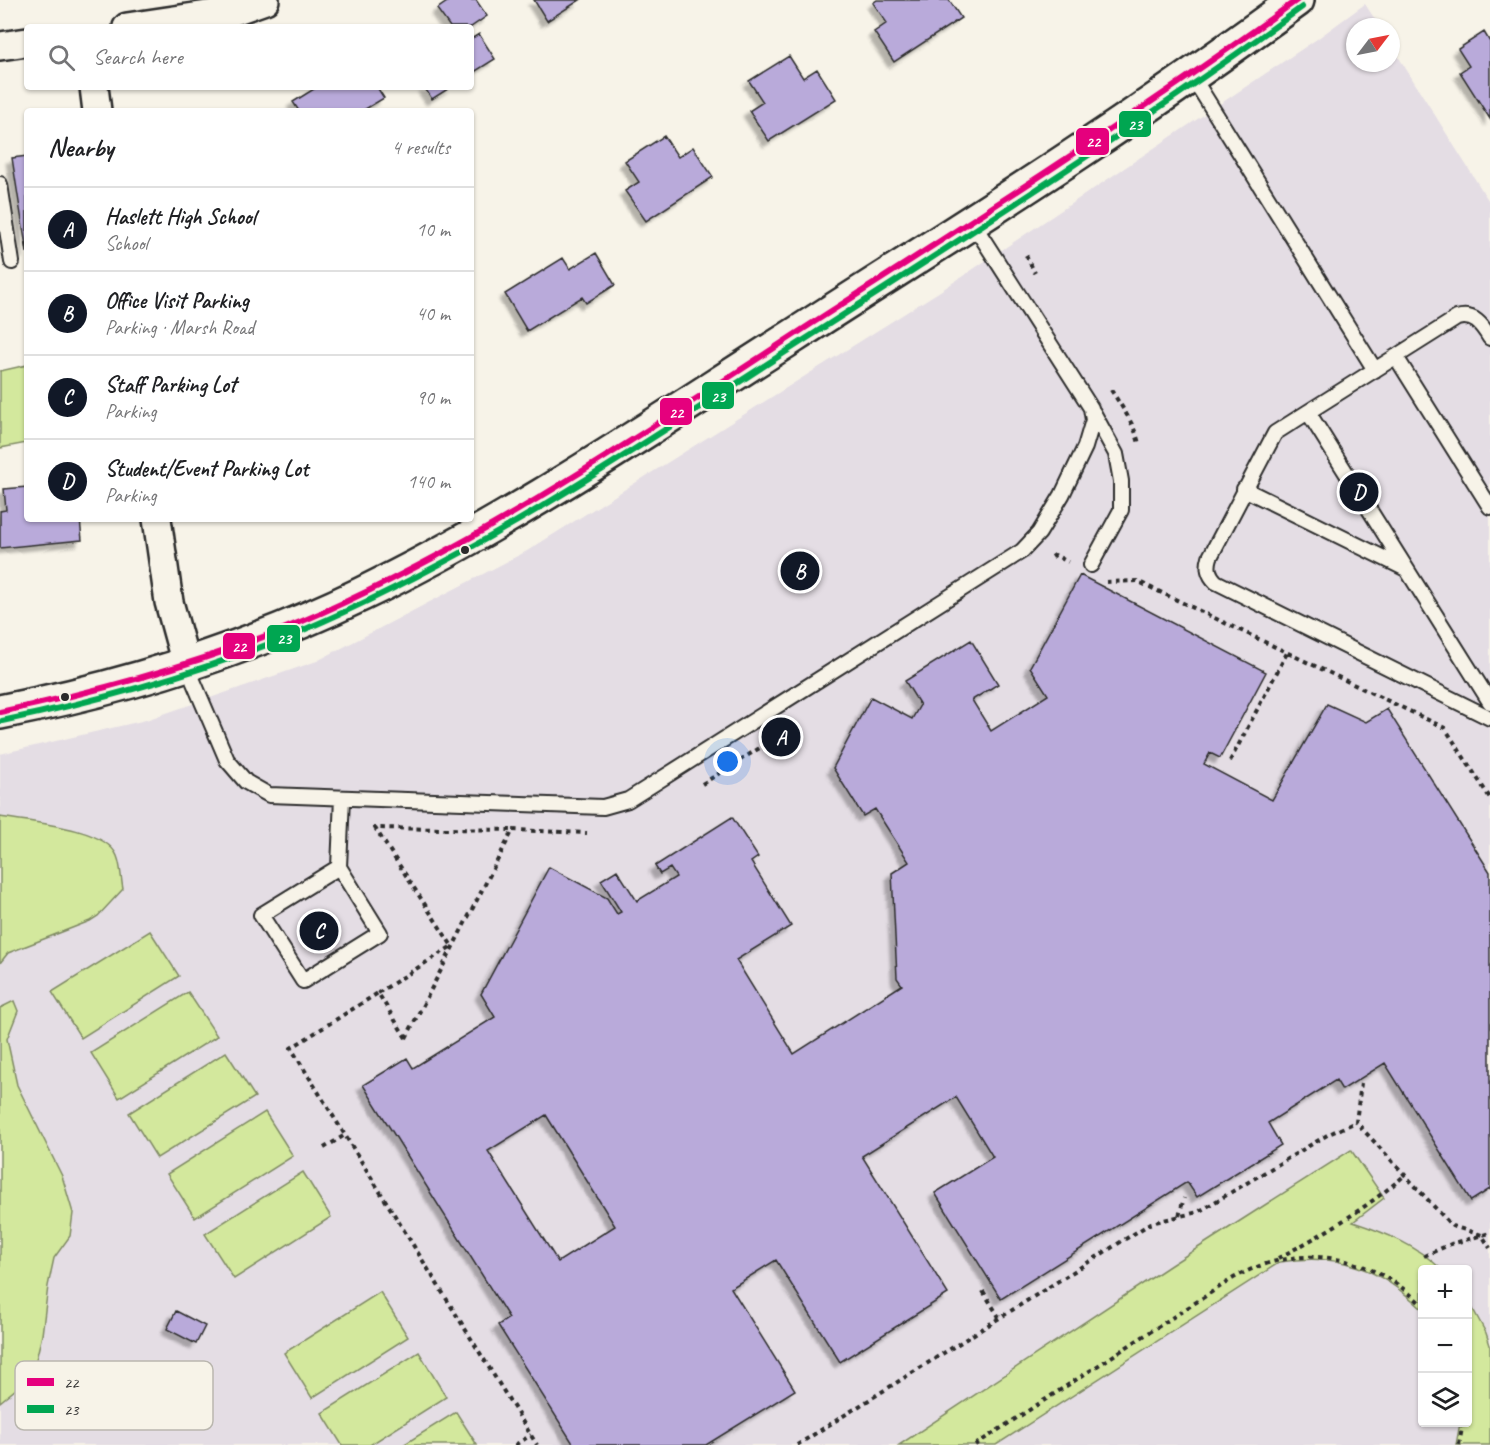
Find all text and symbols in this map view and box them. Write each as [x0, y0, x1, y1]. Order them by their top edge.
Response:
north arrow [1346, 18, 1400, 72]
search box [24, 24, 474, 90]
icon: search [45, 41, 78, 74]
text: Search here [93, 43, 183, 71]
line badge: 23 [1118, 110, 1152, 138]
text: 23 [1128, 115, 1144, 135]
line badge: 22 [1075, 127, 1110, 156]
text: Nearby [48, 131, 113, 164]
text: 22 [1086, 132, 1102, 152]
text: 4 results [391, 135, 450, 160]
text: Haslett High School [105, 203, 256, 231]
text: A [62, 217, 73, 242]
text: 10 m [416, 217, 450, 242]
text: School [105, 231, 148, 256]
text: Office Visit Parking [105, 287, 249, 315]
text: B [62, 301, 73, 326]
text: 40 m [416, 301, 450, 326]
text: Parking · Marsh Road [105, 315, 254, 340]
text: Staff Parking Lot [105, 371, 236, 399]
line badge: 23 [701, 381, 735, 410]
text: C [63, 385, 72, 410]
text: 90 m [416, 385, 450, 410]
text: 23 [711, 387, 727, 407]
line badge: 22 [659, 397, 693, 426]
text: Parking [105, 399, 157, 424]
text: 22 [669, 403, 685, 423]
text: Student/Event Parking Lot [105, 455, 308, 483]
text: D [62, 469, 73, 494]
text: 140 m [407, 469, 450, 494]
pin: D [1340, 470, 1378, 514]
text: Parking [105, 483, 157, 508]
unlabelled marker [459, 544, 471, 556]
pin: B [780, 548, 820, 594]
line badge: 23 [266, 624, 301, 653]
text: 23 [277, 629, 293, 649]
line badge: 22 [222, 632, 256, 660]
text: 22 [232, 637, 248, 657]
unlabelled marker [59, 691, 71, 703]
pin: A [762, 714, 800, 760]
your location [713, 747, 742, 776]
pin: C [300, 908, 338, 954]
map controls [1418, 1265, 1472, 1427]
button: + [1418, 1265, 1472, 1319]
button: − [1418, 1319, 1472, 1373]
legend [15, 1361, 213, 1430]
text: 22 [64, 1373, 80, 1393]
button: layers [1418, 1373, 1472, 1427]
text: 23 [64, 1400, 80, 1420]

